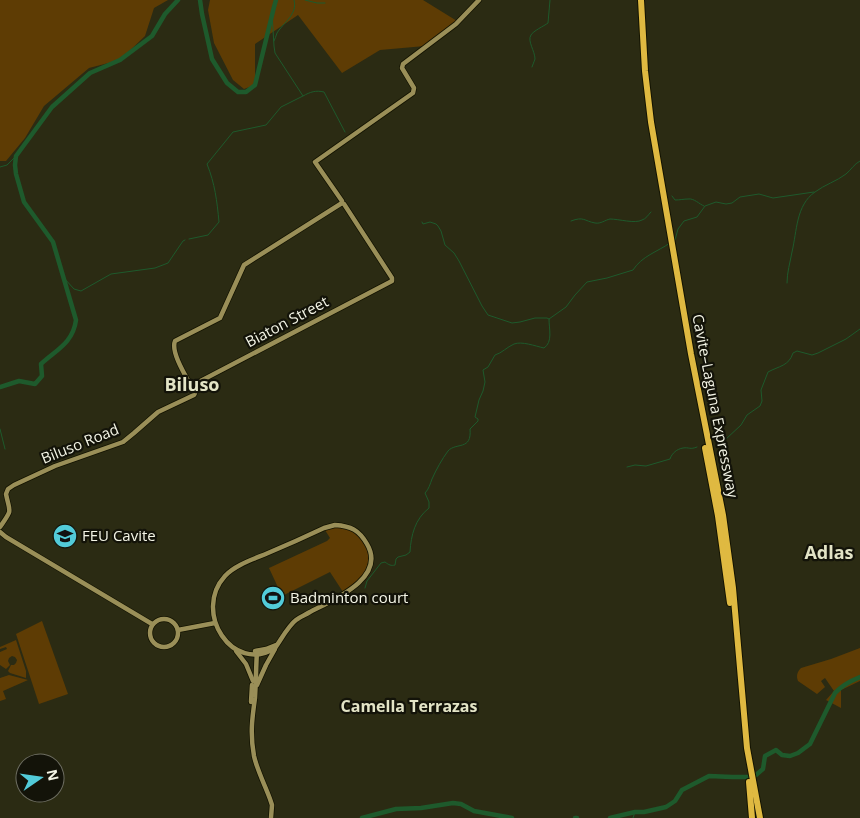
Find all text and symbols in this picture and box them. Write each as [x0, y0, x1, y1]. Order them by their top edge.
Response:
street label: Biaton Street [242, 291, 331, 351]
street label: Cavite–Laguna Expressway [688, 312, 744, 500]
district label: Biluso [164, 372, 220, 396]
street label: Biluso Road [38, 418, 122, 468]
school or university icon: FEU Cavite [52, 523, 78, 549]
place label: FEU Cavite [82, 525, 156, 545]
district label: Adlas [804, 540, 854, 564]
sports icon: Badminton court [260, 585, 286, 611]
place label: Badminton court [290, 587, 408, 607]
district label: Camella Terrazas [341, 695, 478, 717]
north arrow [15, 753, 65, 803]
text: N [43, 767, 64, 783]

